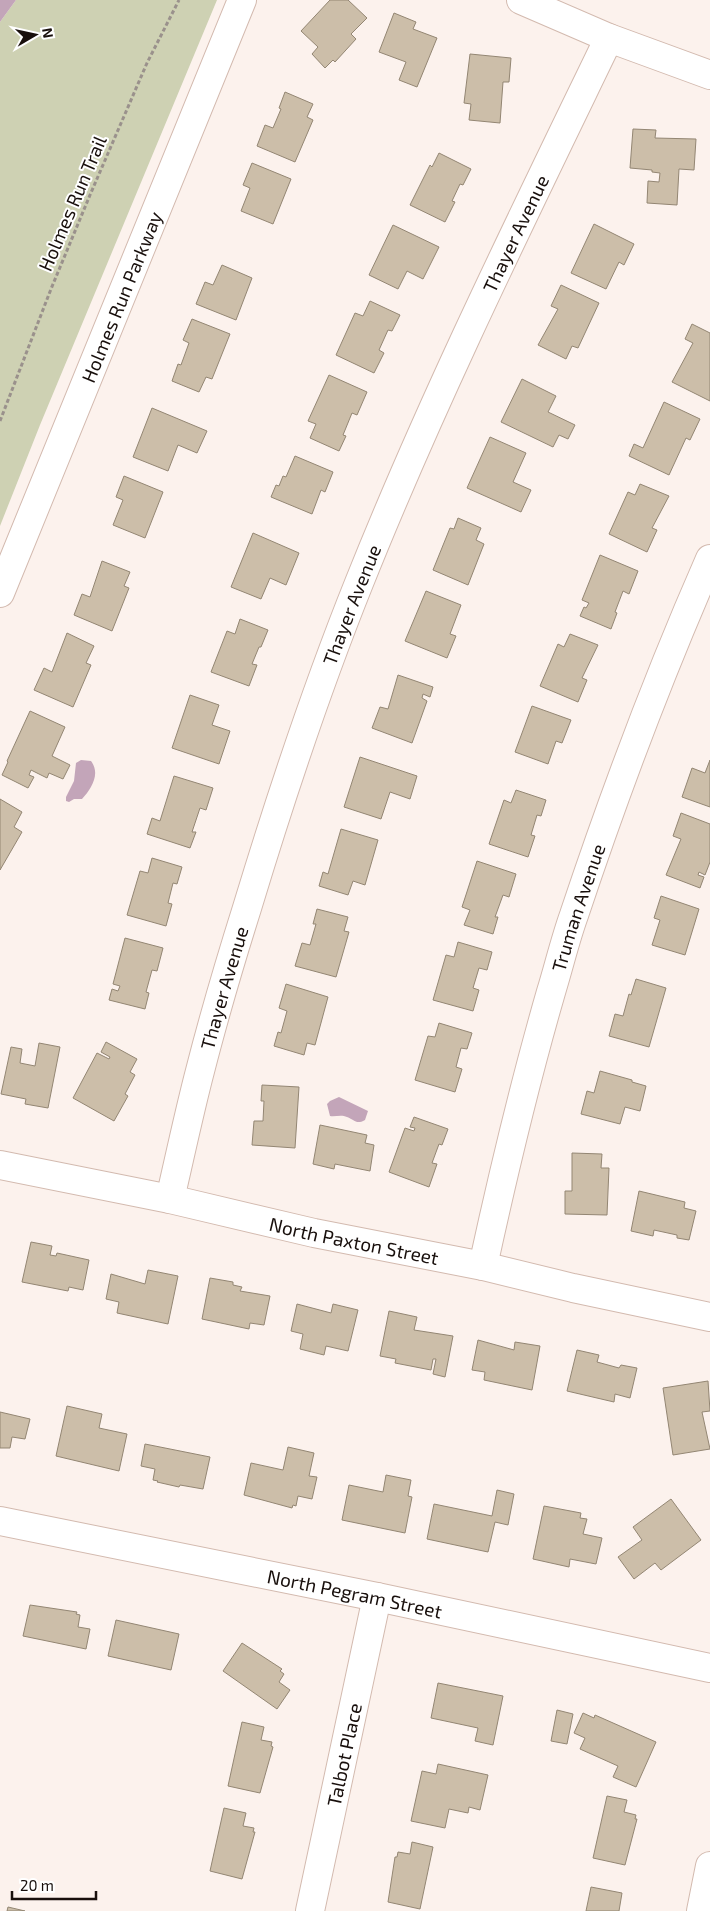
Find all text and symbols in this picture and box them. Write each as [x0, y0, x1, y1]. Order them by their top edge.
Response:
north arrow [10, 10, 60, 60]
text: N [39, 27, 58, 39]
street label: Holmes Run Trail [33, 131, 111, 274]
street label: Thayer Avenue [477, 171, 553, 296]
street label: Holmes Run Parkway [76, 208, 166, 386]
street label: Thayer Avenue [317, 541, 385, 668]
street label: Truman Avenue [546, 840, 609, 974]
street label: Thayer Avenue [195, 923, 252, 1052]
street label: North Paxton Street [267, 1211, 441, 1269]
street label: North Pegram Street [265, 1564, 444, 1622]
street label: Talbot Place [321, 1701, 366, 1808]
scale bar [12, 1868, 96, 1900]
text: 20 m [20, 1876, 54, 1894]

